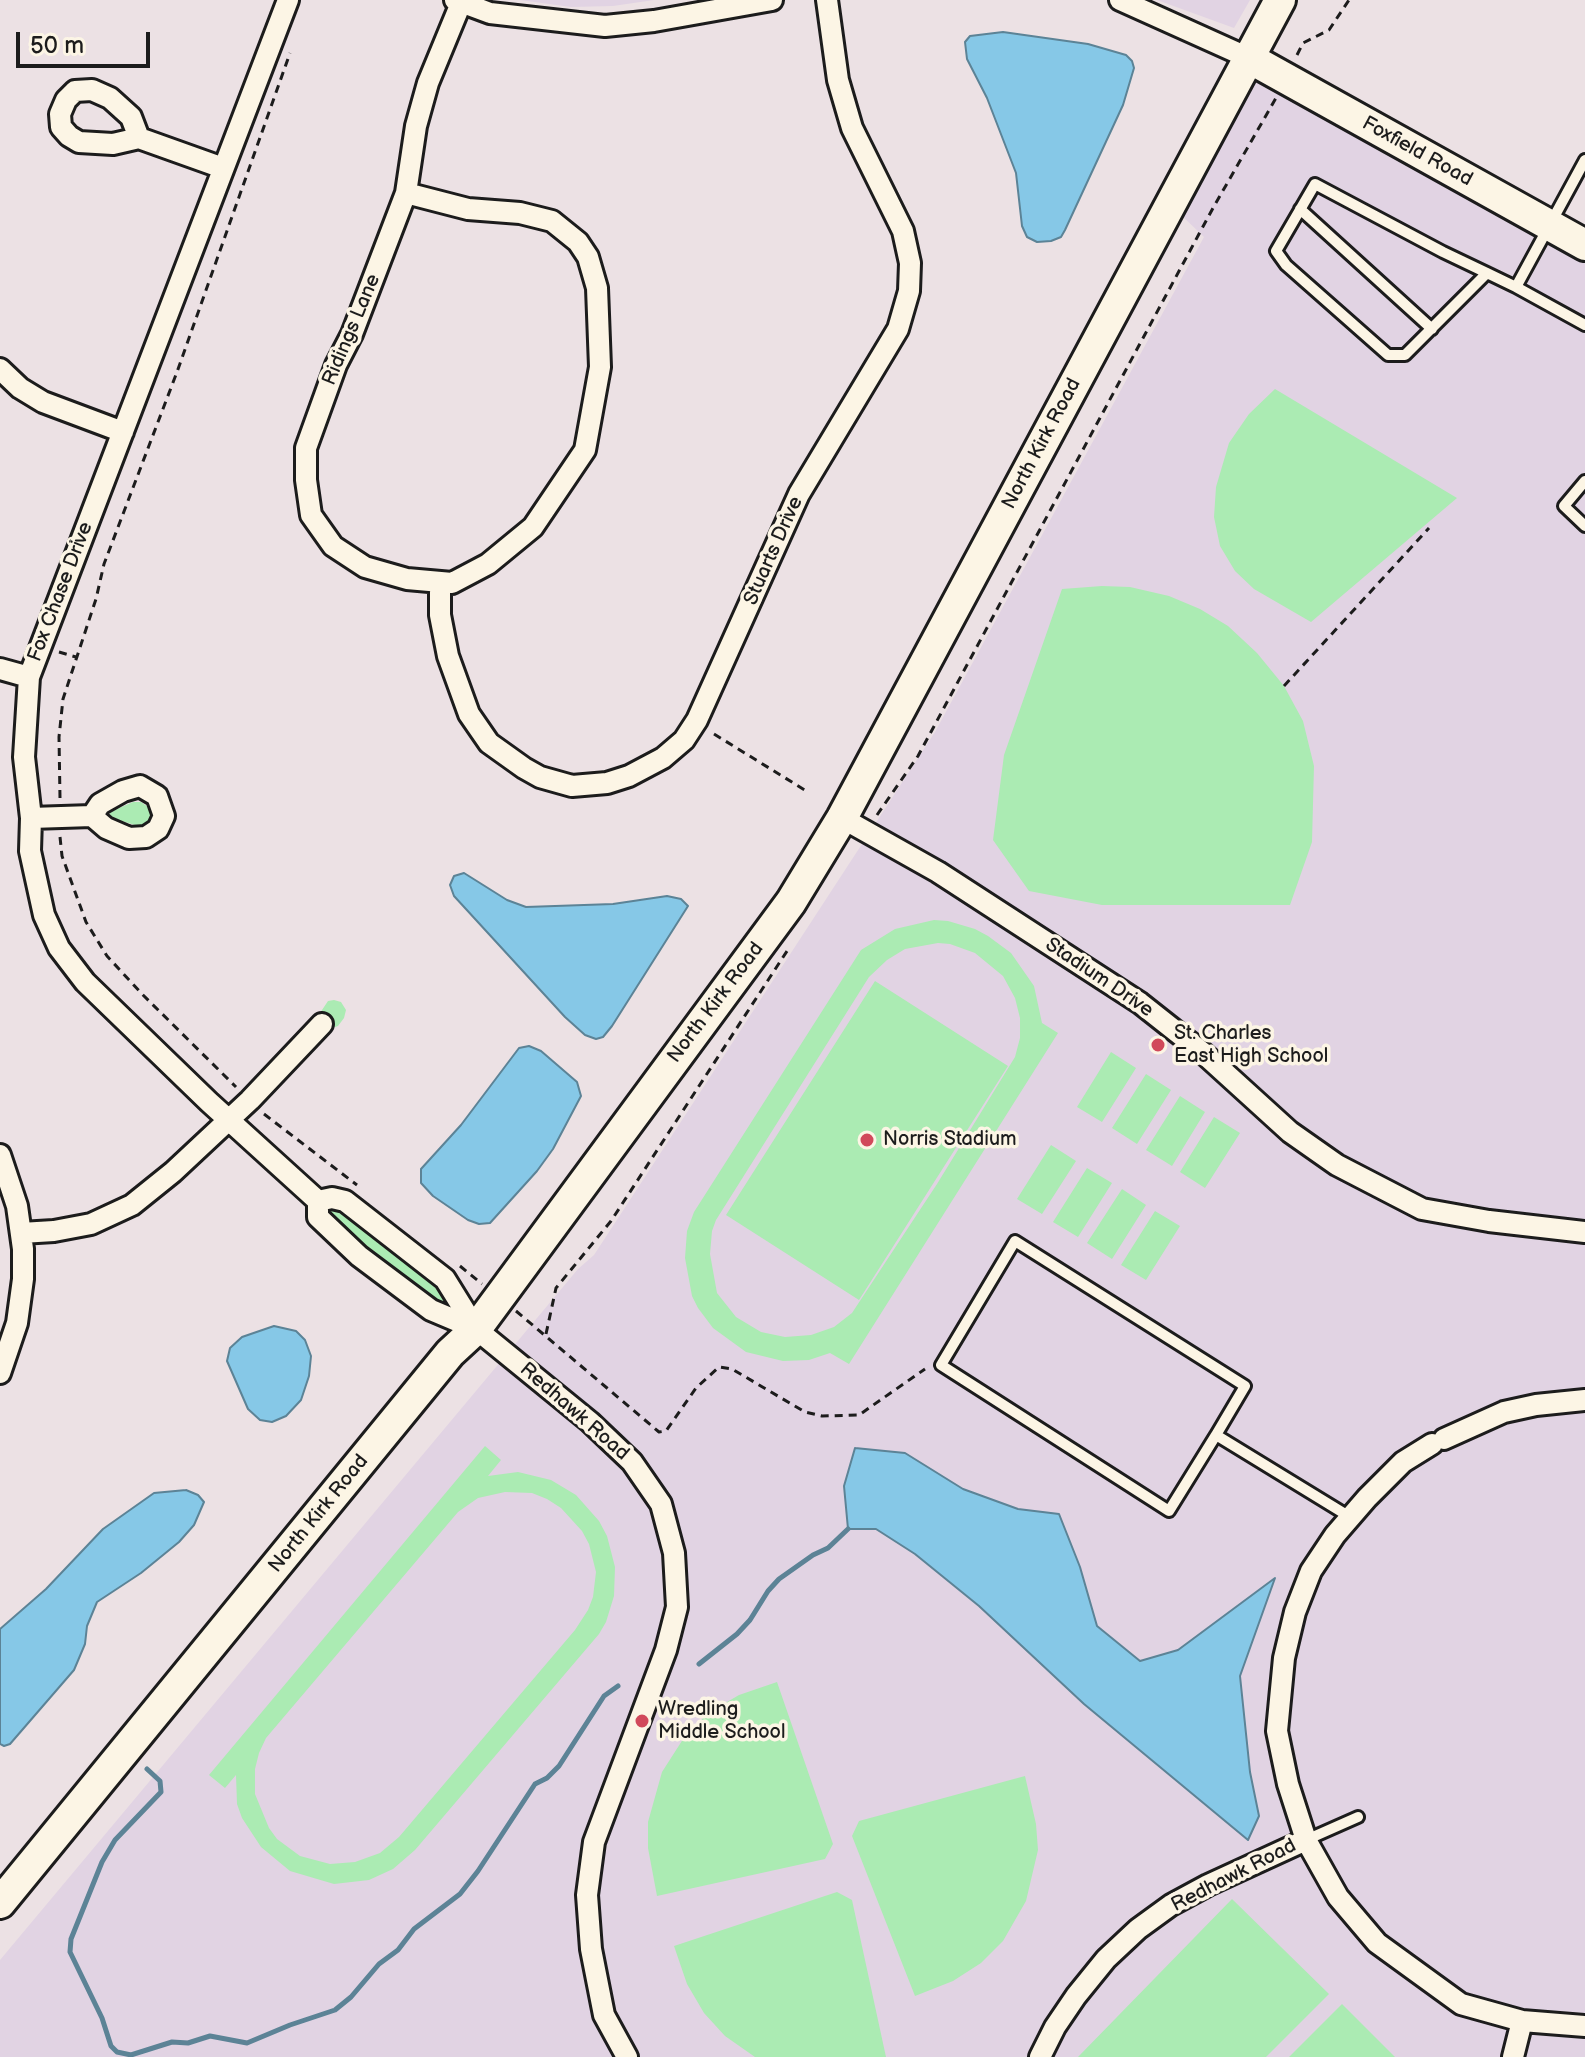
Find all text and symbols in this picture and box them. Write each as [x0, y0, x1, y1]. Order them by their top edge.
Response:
scale bar [20, 16, 154, 66]
text: 50 m [30, 31, 84, 60]
street label: Foxfield Road [1358, 112, 1476, 192]
street label: Ridings Lane [318, 271, 386, 389]
street label: North Kirk Road [997, 374, 1087, 514]
street label: Stuarts Drive [739, 493, 809, 609]
street label: Fox Chase Drive [23, 519, 99, 665]
street label: Stadium Drive [1040, 933, 1158, 1023]
street label: North Kirk Road [663, 938, 769, 1068]
place label: St. Charles East High School [1174, 1022, 1328, 1069]
marker: St. Charles East High School [1149, 1036, 1167, 1054]
place label: Norris Stadium [883, 1128, 1017, 1152]
marker: Norris Stadium [858, 1131, 876, 1149]
street label: Redhawk Road [514, 1358, 634, 1466]
street label: North Kirk Road [264, 1450, 374, 1578]
place label: Wredling Middle School [658, 1698, 785, 1745]
marker: Wredling Middle School [633, 1712, 651, 1730]
street label: Redhawk Road [1168, 1834, 1300, 1918]

